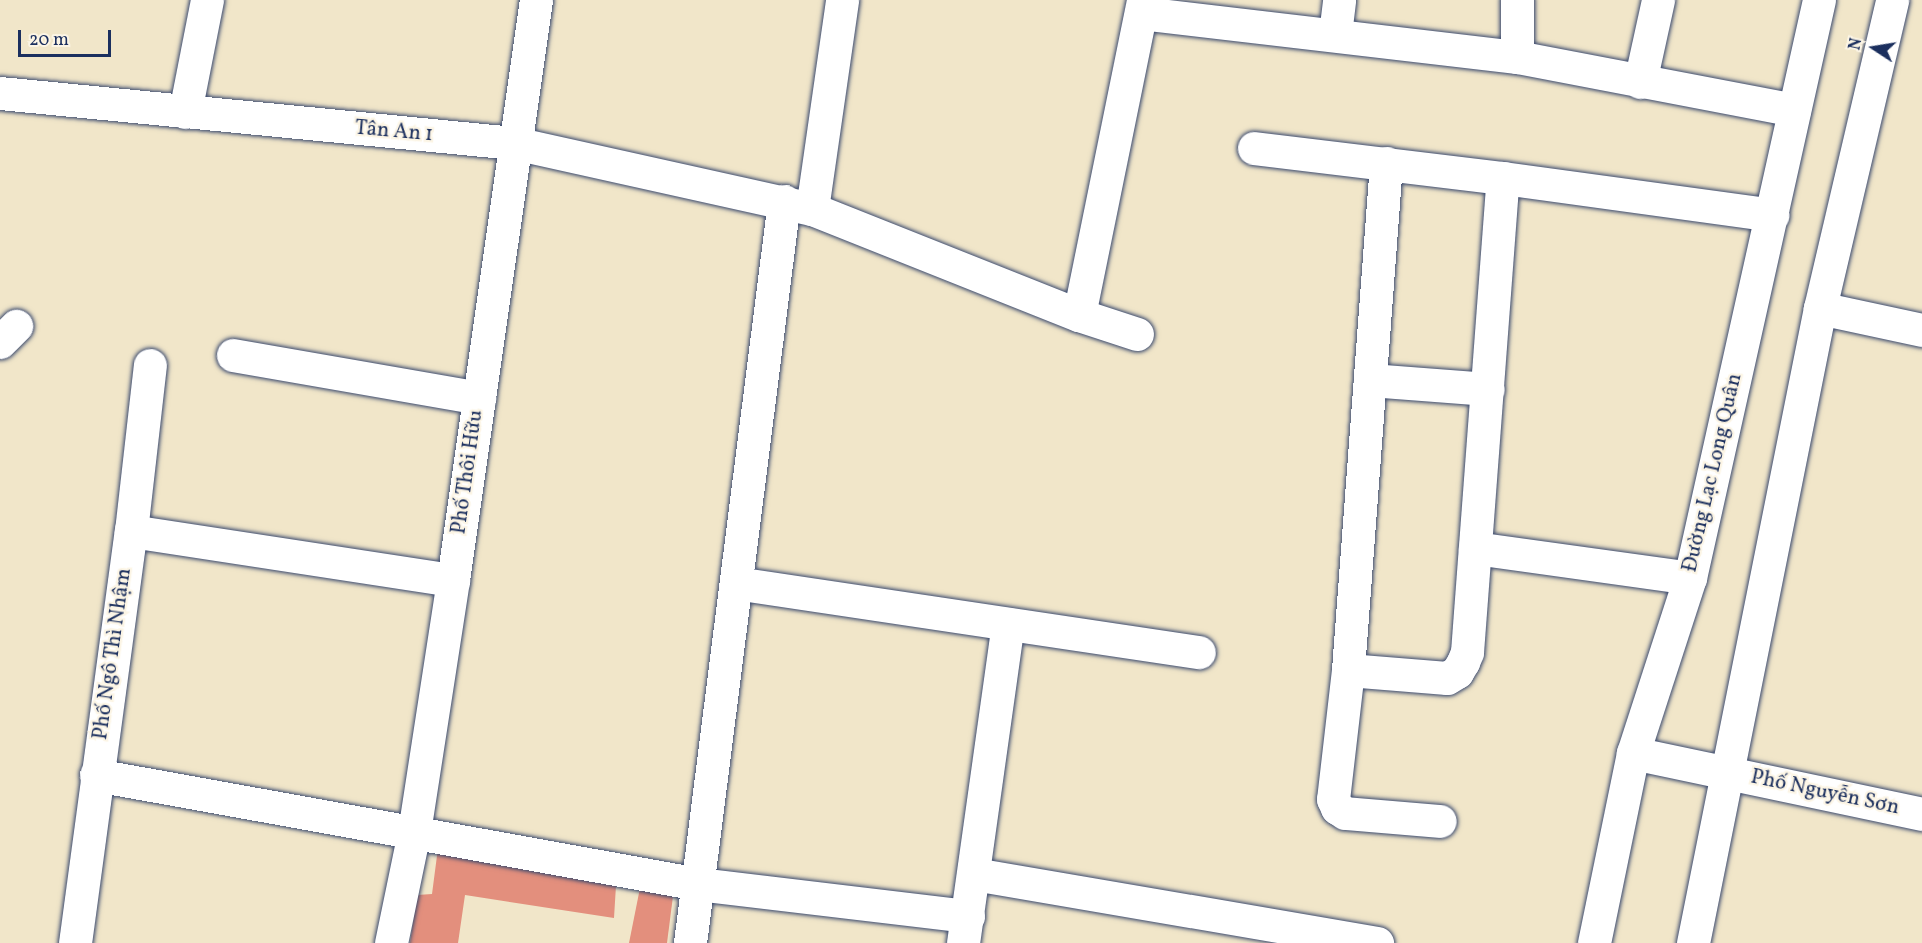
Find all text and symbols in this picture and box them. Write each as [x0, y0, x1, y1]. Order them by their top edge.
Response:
scale bar [21, 18, 114, 56]
north arrow [1844, 18, 1904, 78]
text: 20 m [29, 28, 69, 53]
text: N [1844, 36, 1868, 52]
street label: Tân An 1 [354, 116, 434, 148]
street label: Đường Lạc Long Quân [1678, 371, 1748, 575]
street label: Phố Thôi Hữu [447, 408, 489, 536]
street label: Phố Ngô Thì Nhậm [88, 566, 138, 742]
street label: Phố Nguyễn Sơn [1748, 765, 1902, 821]

